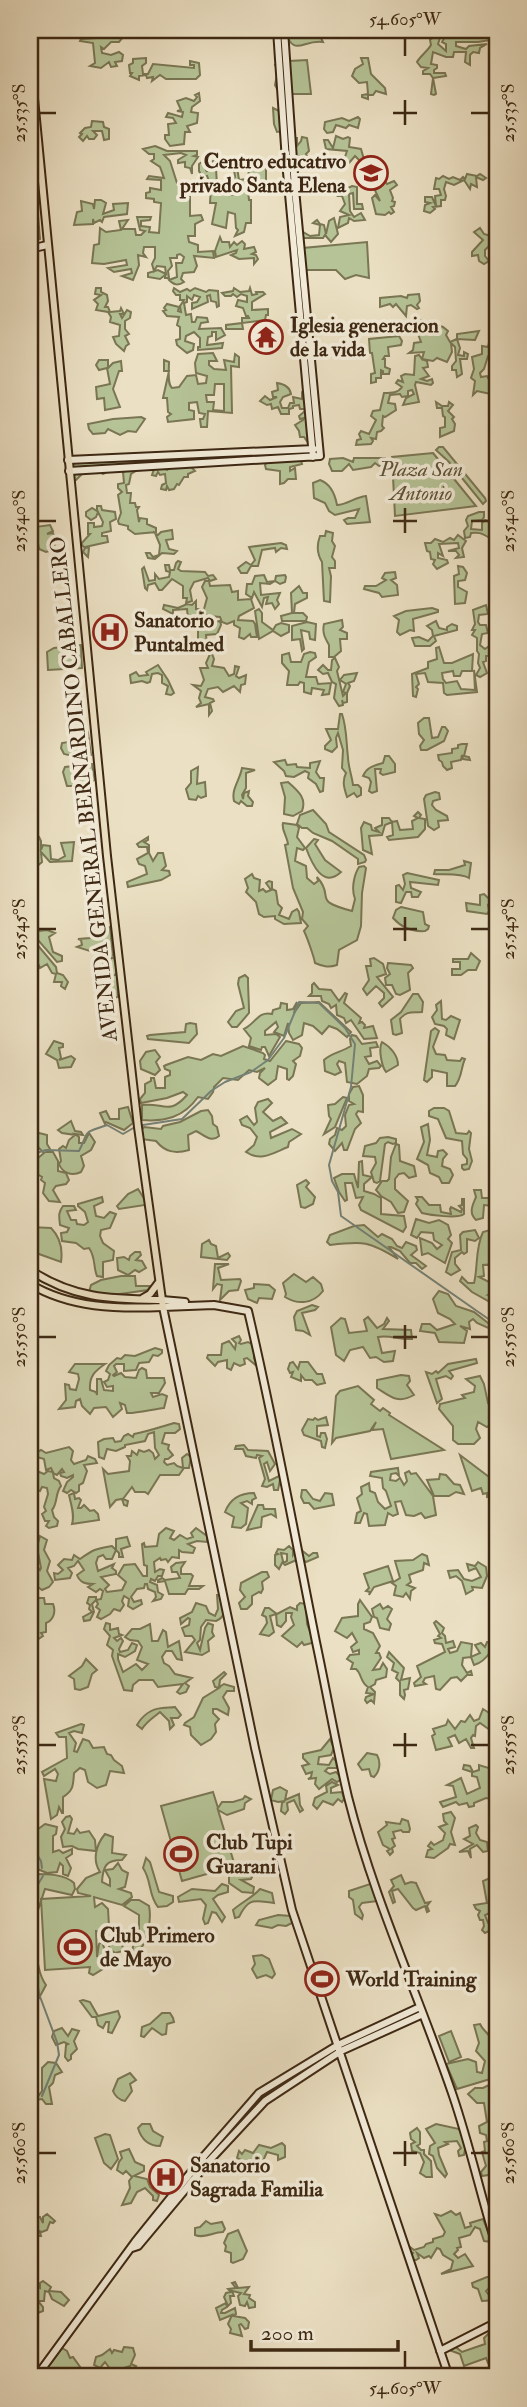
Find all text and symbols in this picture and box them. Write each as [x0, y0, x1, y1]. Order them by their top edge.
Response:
text: 54.605°W [369, 8, 442, 31]
text: 25.535°S [8, 84, 31, 142]
text: 25.535°S [497, 84, 520, 142]
place label: Centro educativo privado Santa Elena [179, 148, 347, 199]
school or university icon: Centro educativo privado Santa Elena [352, 154, 390, 192]
place label: Iglesia generacion de la vida [290, 312, 439, 363]
temple icon: Iglesia generacion de la vida [247, 318, 285, 356]
park label: Plaza San Antonio [378, 456, 463, 507]
text: 25.540°S [8, 490, 31, 552]
text: 25.540°S [497, 490, 520, 552]
street label: AVENIDA GENERAL BERNARDINO CABALLERO [44, 535, 124, 1044]
place label: Sanatorio Puntalmed [134, 607, 225, 658]
hospital icon: Sanatorio Puntalmed [91, 613, 129, 651]
text: 25.545°S [8, 898, 31, 960]
text: 25.545°S [497, 898, 520, 960]
text: 25.550°S [8, 1306, 31, 1368]
text: 25.550°S [497, 1306, 520, 1368]
text: 25.555°S [8, 1715, 31, 1775]
text: 25.555°S [497, 1715, 520, 1775]
place label: Club Tupi Guarani [206, 1829, 293, 1880]
sports icon: Club Tupi Guarani [162, 1835, 200, 1873]
place label: Club Primero de Mayo [100, 1922, 215, 1973]
sports icon: Club Primero de Mayo [56, 1928, 94, 1966]
sports icon: World Training [303, 1960, 341, 1998]
place label: World Training [345, 1966, 477, 1993]
text: 25.560°S [8, 2122, 31, 2184]
text: 25.560°S [497, 2122, 520, 2184]
place label: Sanatorio Sagrada Familia [190, 2152, 325, 2203]
hospital icon: Sanatorio Sagrada Familia [147, 2158, 185, 2196]
scale bar [251, 2309, 398, 2353]
text: 200 m [261, 2320, 314, 2347]
text: 54.605°W [369, 2377, 442, 2400]

